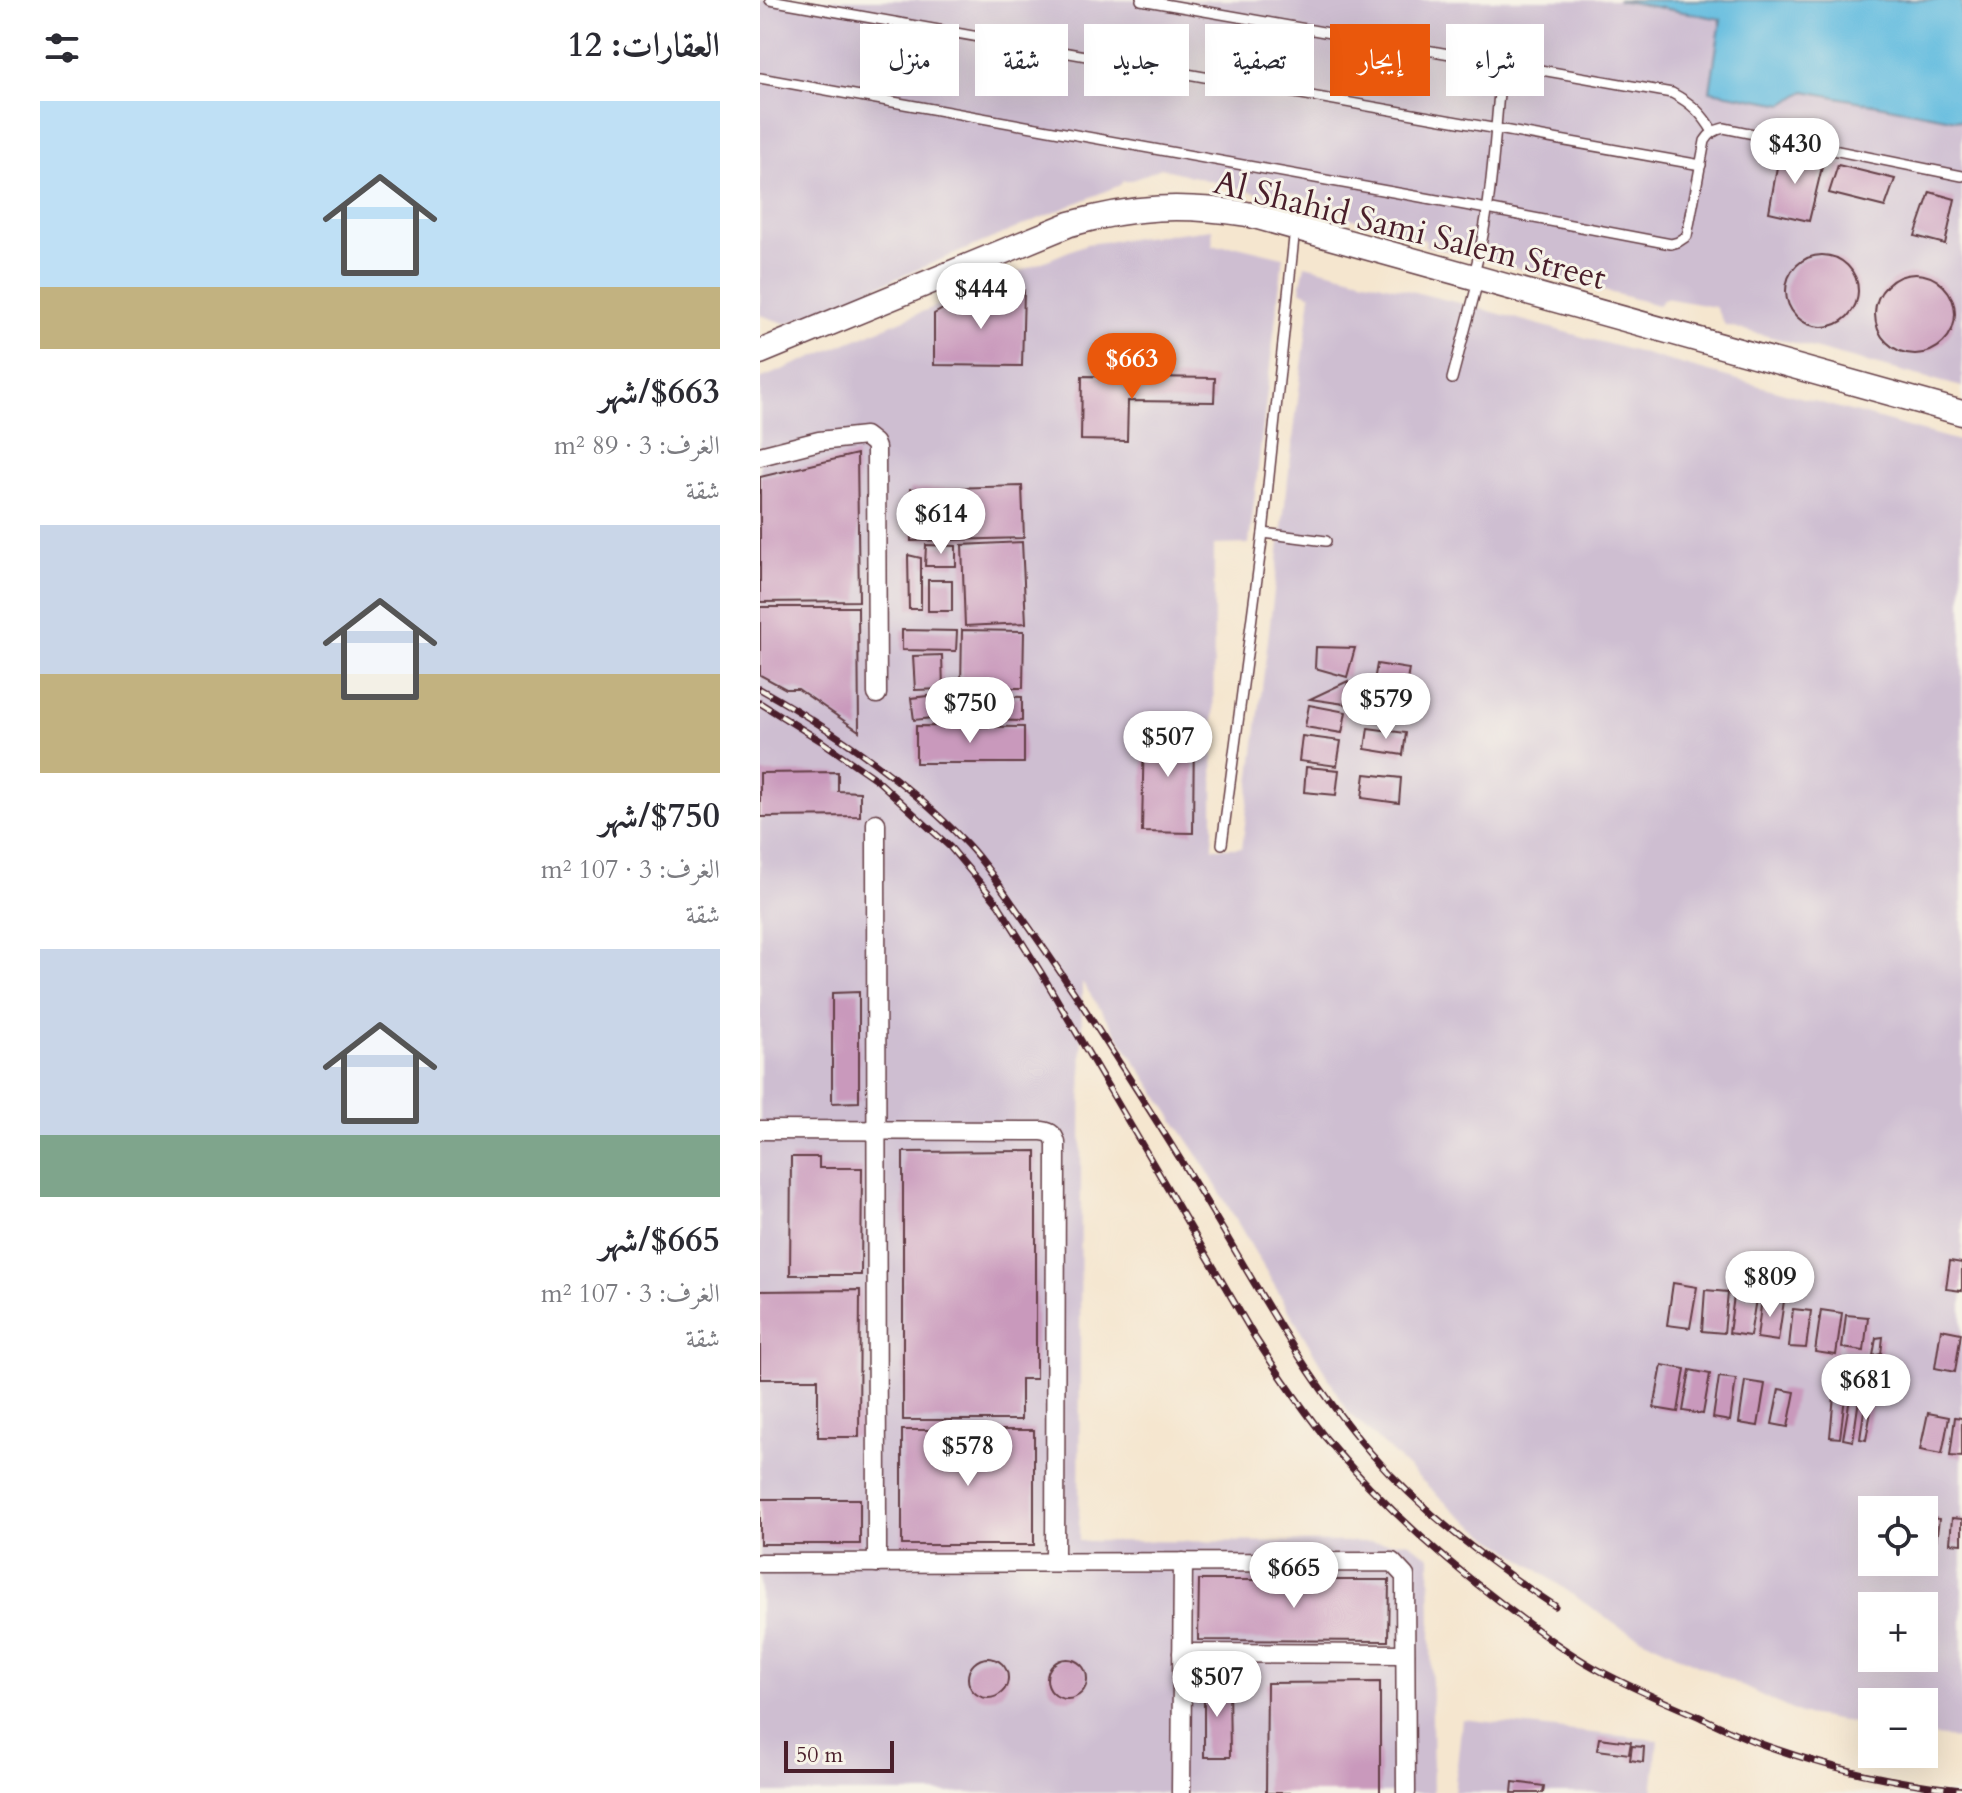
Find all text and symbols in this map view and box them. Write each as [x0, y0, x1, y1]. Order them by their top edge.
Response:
text: العقارات: 12 [567, 22, 720, 68]
chip: منزل [860, 24, 959, 96]
chip: شقة [975, 24, 1068, 96]
chip: جديد [1084, 24, 1189, 96]
chip: تصفية [1205, 24, 1314, 96]
chip: إيجار [1330, 24, 1430, 96]
chip: شراء [1446, 24, 1544, 96]
icon: filters [40, 26, 84, 70]
pin: $430 [1748, 118, 1842, 186]
text: $430 [1768, 126, 1822, 161]
icon: home [308, 153, 452, 297]
street label: Al Shahid Sami Salem Street [1209, 159, 1611, 301]
pin: $444 [934, 263, 1028, 331]
text: $444 [954, 271, 1008, 306]
pin: $663 [1085, 333, 1179, 401]
text: $663 [1105, 341, 1159, 376]
text: $663/شهر [599, 369, 720, 415]
text: الغرف: 3 · 89 m² [554, 428, 720, 463]
text: شقة [686, 473, 720, 508]
pin: $614 [894, 488, 988, 556]
text: $614 [914, 496, 968, 531]
icon: home [308, 577, 452, 721]
pin: $579 [1339, 673, 1433, 741]
pin: $750 [923, 677, 1017, 745]
text: $579 [1359, 681, 1413, 716]
text: $750 [943, 685, 997, 720]
pin: $507 [1121, 711, 1215, 779]
text: $507 [1141, 719, 1195, 754]
text: $750/شهر [599, 793, 720, 839]
text: الغرف: 3 · 107 m² [541, 852, 720, 887]
text: شقة [686, 897, 720, 932]
icon: home [308, 1001, 452, 1145]
text: $665/شهر [599, 1217, 720, 1263]
pin: $809 [1723, 1251, 1817, 1319]
text: $809 [1743, 1259, 1797, 1294]
text: الغرف: 3 · 107 m² [541, 1276, 720, 1311]
text: شقة [686, 1321, 720, 1356]
pin: $681 [1819, 1354, 1913, 1422]
text: $681 [1839, 1362, 1893, 1397]
pin: $578 [921, 1420, 1015, 1488]
text: $578 [941, 1428, 995, 1463]
map controls [1858, 1496, 1938, 1768]
button: locate [1858, 1496, 1938, 1576]
pin: $665 [1247, 1542, 1341, 1610]
text: $665 [1267, 1550, 1321, 1585]
button: + [1858, 1592, 1938, 1672]
pin: $507 [1170, 1651, 1264, 1719]
text: $507 [1190, 1659, 1244, 1694]
button: − [1858, 1688, 1938, 1768]
scale bar [784, 1737, 894, 1773]
text: 50 m [796, 1740, 843, 1770]

